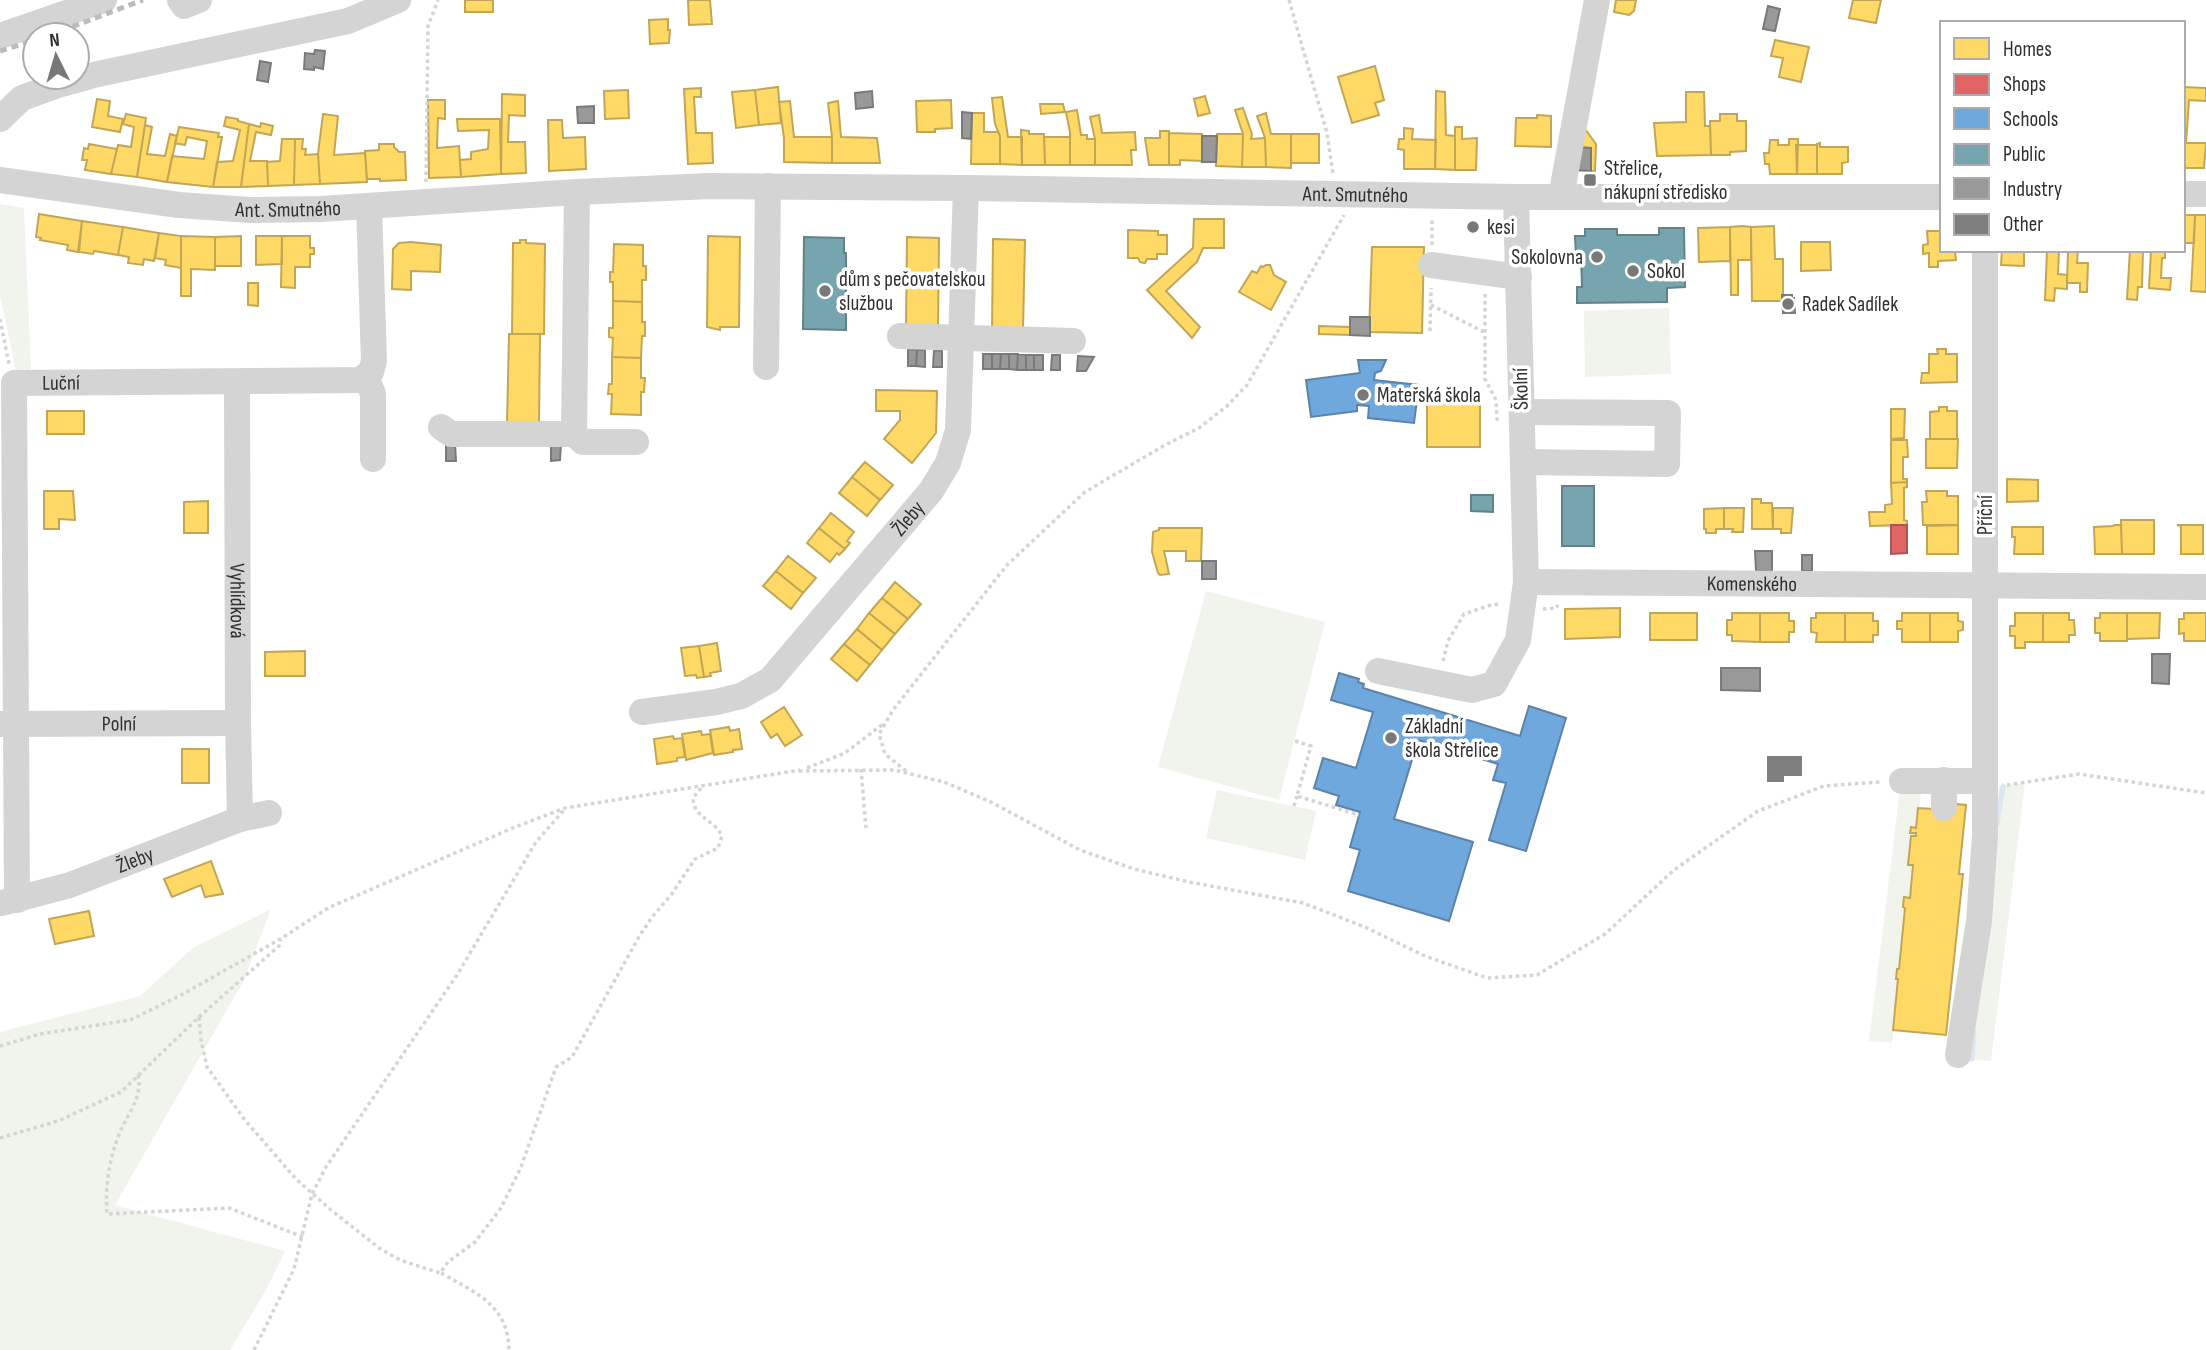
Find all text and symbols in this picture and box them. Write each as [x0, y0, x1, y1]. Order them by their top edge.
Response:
north arrow [21, 21, 91, 91]
legend [1940, 21, 2185, 252]
text: N [49, 29, 61, 52]
text: Homes [2003, 37, 2052, 62]
text: Shops [2003, 72, 2046, 97]
text: Schools [2003, 107, 2058, 132]
text: Public [2003, 142, 2046, 167]
place label: Střelice, nákupní středisko [1604, 156, 1727, 205]
marker: Střelice, nákupní středisko [1582, 172, 1598, 188]
text: Industry [2003, 177, 2062, 202]
street label: Ant. Smutného [1301, 181, 1408, 208]
street label: Ant. Smutného [234, 195, 342, 223]
text: Other [2003, 212, 2043, 237]
place label: kesi [1487, 215, 1515, 240]
marker: kesi [1465, 219, 1481, 235]
place label: Sokolovna [1511, 245, 1583, 270]
marker: Sokolovna [1589, 249, 1605, 265]
place label: Sokol [1647, 259, 1685, 284]
marker: Sokol [1625, 263, 1641, 279]
place label: dům s pečovatelskou službou [839, 267, 985, 316]
marker: dům s pečovatelskou službou [817, 283, 833, 299]
place label: Radek Sadílek [1802, 292, 1898, 317]
marker: Radek Sadílek [1780, 296, 1796, 312]
street label: Školní [1508, 368, 1534, 410]
street label: Luční [42, 370, 80, 395]
place label: Mateřská škola [1377, 383, 1481, 408]
marker: Mateřská škola [1355, 387, 1371, 403]
street label: Příční [1973, 495, 1998, 535]
street label: Žleby [886, 496, 930, 541]
street label: Vyhlídková [225, 563, 250, 639]
street label: Komenského [1707, 571, 1797, 596]
street label: Polní [102, 711, 136, 736]
place label: Základní škola Střelice [1405, 714, 1499, 763]
marker: Základní škola Střelice [1383, 730, 1399, 746]
street label: Žleby [113, 841, 157, 878]

